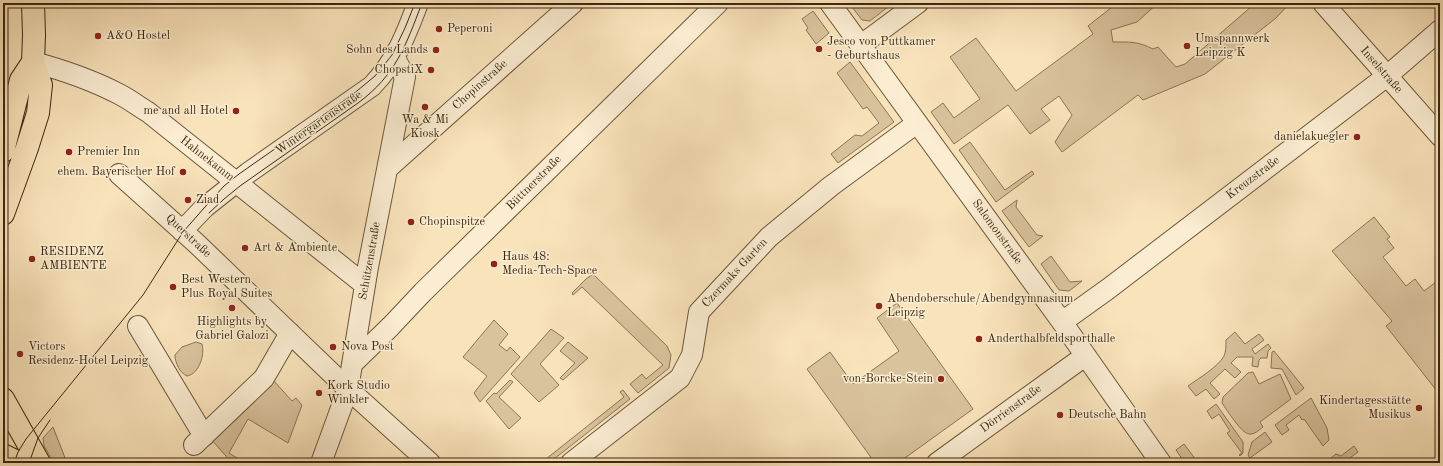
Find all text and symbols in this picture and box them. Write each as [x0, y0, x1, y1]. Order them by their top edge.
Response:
place label: Peperoni [447, 23, 492, 35]
marker: Peperoni [434, 24, 444, 34]
place label: A&O Hostel [106, 30, 170, 42]
marker: A&O Hostel [93, 31, 103, 41]
place label: Umspannwerk Leipzig K [1195, 33, 1270, 59]
place label: Jesco von Puttkamer - Geburtshaus [827, 36, 936, 62]
marker: Umspannwerk Leipzig K [1182, 41, 1192, 51]
place label: Sohn des Lands [346, 44, 428, 56]
marker: Jesco von Puttkamer - Geburtshaus [814, 44, 824, 54]
street label: Inselstraße [1358, 44, 1405, 96]
marker: Sohn des Lands [431, 45, 441, 55]
street label: Chopinstraße [451, 57, 510, 112]
place label: ChopstiX [375, 64, 423, 76]
marker: ChopstiX [426, 65, 436, 75]
street label: Wintergartenstraße [274, 88, 365, 157]
marker: Wa & Mi Kiosk [420, 102, 430, 112]
place label: me and all Hotel [143, 105, 228, 117]
marker: me and all Hotel [231, 106, 241, 116]
place label: Wa & Mi Kiosk [401, 114, 449, 140]
place label: danielakuegler [1274, 131, 1349, 143]
marker: danielakuegler [1352, 132, 1362, 142]
street label: Hahnekamm [178, 134, 237, 184]
place label: Premier Inn [77, 146, 140, 158]
marker: Premier Inn [64, 147, 74, 157]
street label: Büttnerstraße [504, 153, 564, 213]
street label: Kreuzstraße [1224, 154, 1282, 202]
place label: ehem. Bayerischer Hof [58, 166, 176, 178]
marker: ehem. Bayerischer Hof [178, 167, 188, 177]
place label: Ziad [196, 194, 219, 206]
marker: Ziad [183, 195, 193, 205]
street label: Salomonstraße [970, 197, 1025, 267]
street label: Querstraße [163, 212, 213, 260]
place label: Chopinspitze [419, 216, 486, 228]
marker: Chopinspitze [406, 217, 416, 227]
street label: Schützenstraße [357, 221, 383, 301]
street label: Czermaks Garten [700, 236, 770, 310]
place label: Art & Ambiente [253, 242, 338, 254]
marker: Art & Ambiente [240, 243, 250, 253]
place label: RESIDENZ AMBIENTE [40, 246, 107, 272]
place label: Haus 48: Media-Tech-Space [502, 251, 598, 277]
marker: RESIDENZ AMBIENTE [27, 254, 37, 264]
marker: Haus 48: Media-Tech-Space [489, 259, 499, 269]
place label: Best Western Plus Royal Suites [181, 274, 272, 300]
marker: Best Western Plus Royal Suites [168, 282, 178, 292]
place label: Abendoberschule/Abendgymnasium Leipzig [887, 293, 1074, 319]
marker: Abendoberschule/Abendgymnasium Leipzig [874, 301, 884, 311]
marker: Highlights by Gabriel Galozi [227, 303, 237, 313]
place label: Highlights by Gabriel Galozi [195, 316, 269, 342]
place label: Anderthalbfeldsporthalle [987, 333, 1116, 345]
marker: Anderthalbfeldsporthalle [974, 334, 984, 344]
place label: Victors Residenz-Hotel Leipzig [28, 341, 149, 367]
place label: Nova Post [341, 341, 394, 353]
marker: Nova Post [328, 342, 338, 352]
marker: Victors Residenz-Hotel Leipzig [15, 349, 25, 359]
place label: von-Borcke-Stein [843, 373, 934, 385]
marker: von-Borcke-Stein [936, 374, 946, 384]
place label: Kork Studio Winkler [327, 380, 390, 406]
street label: Dörrienstraße [978, 383, 1044, 435]
marker: Kork Studio Winkler [314, 388, 324, 398]
place label: Kindertagesstätte Musikus [1319, 395, 1411, 421]
marker: Kindertagesstätte Musikus [1414, 403, 1424, 413]
place label: Deutsche Bahn [1068, 409, 1147, 421]
marker: Deutsche Bahn [1055, 410, 1065, 420]

